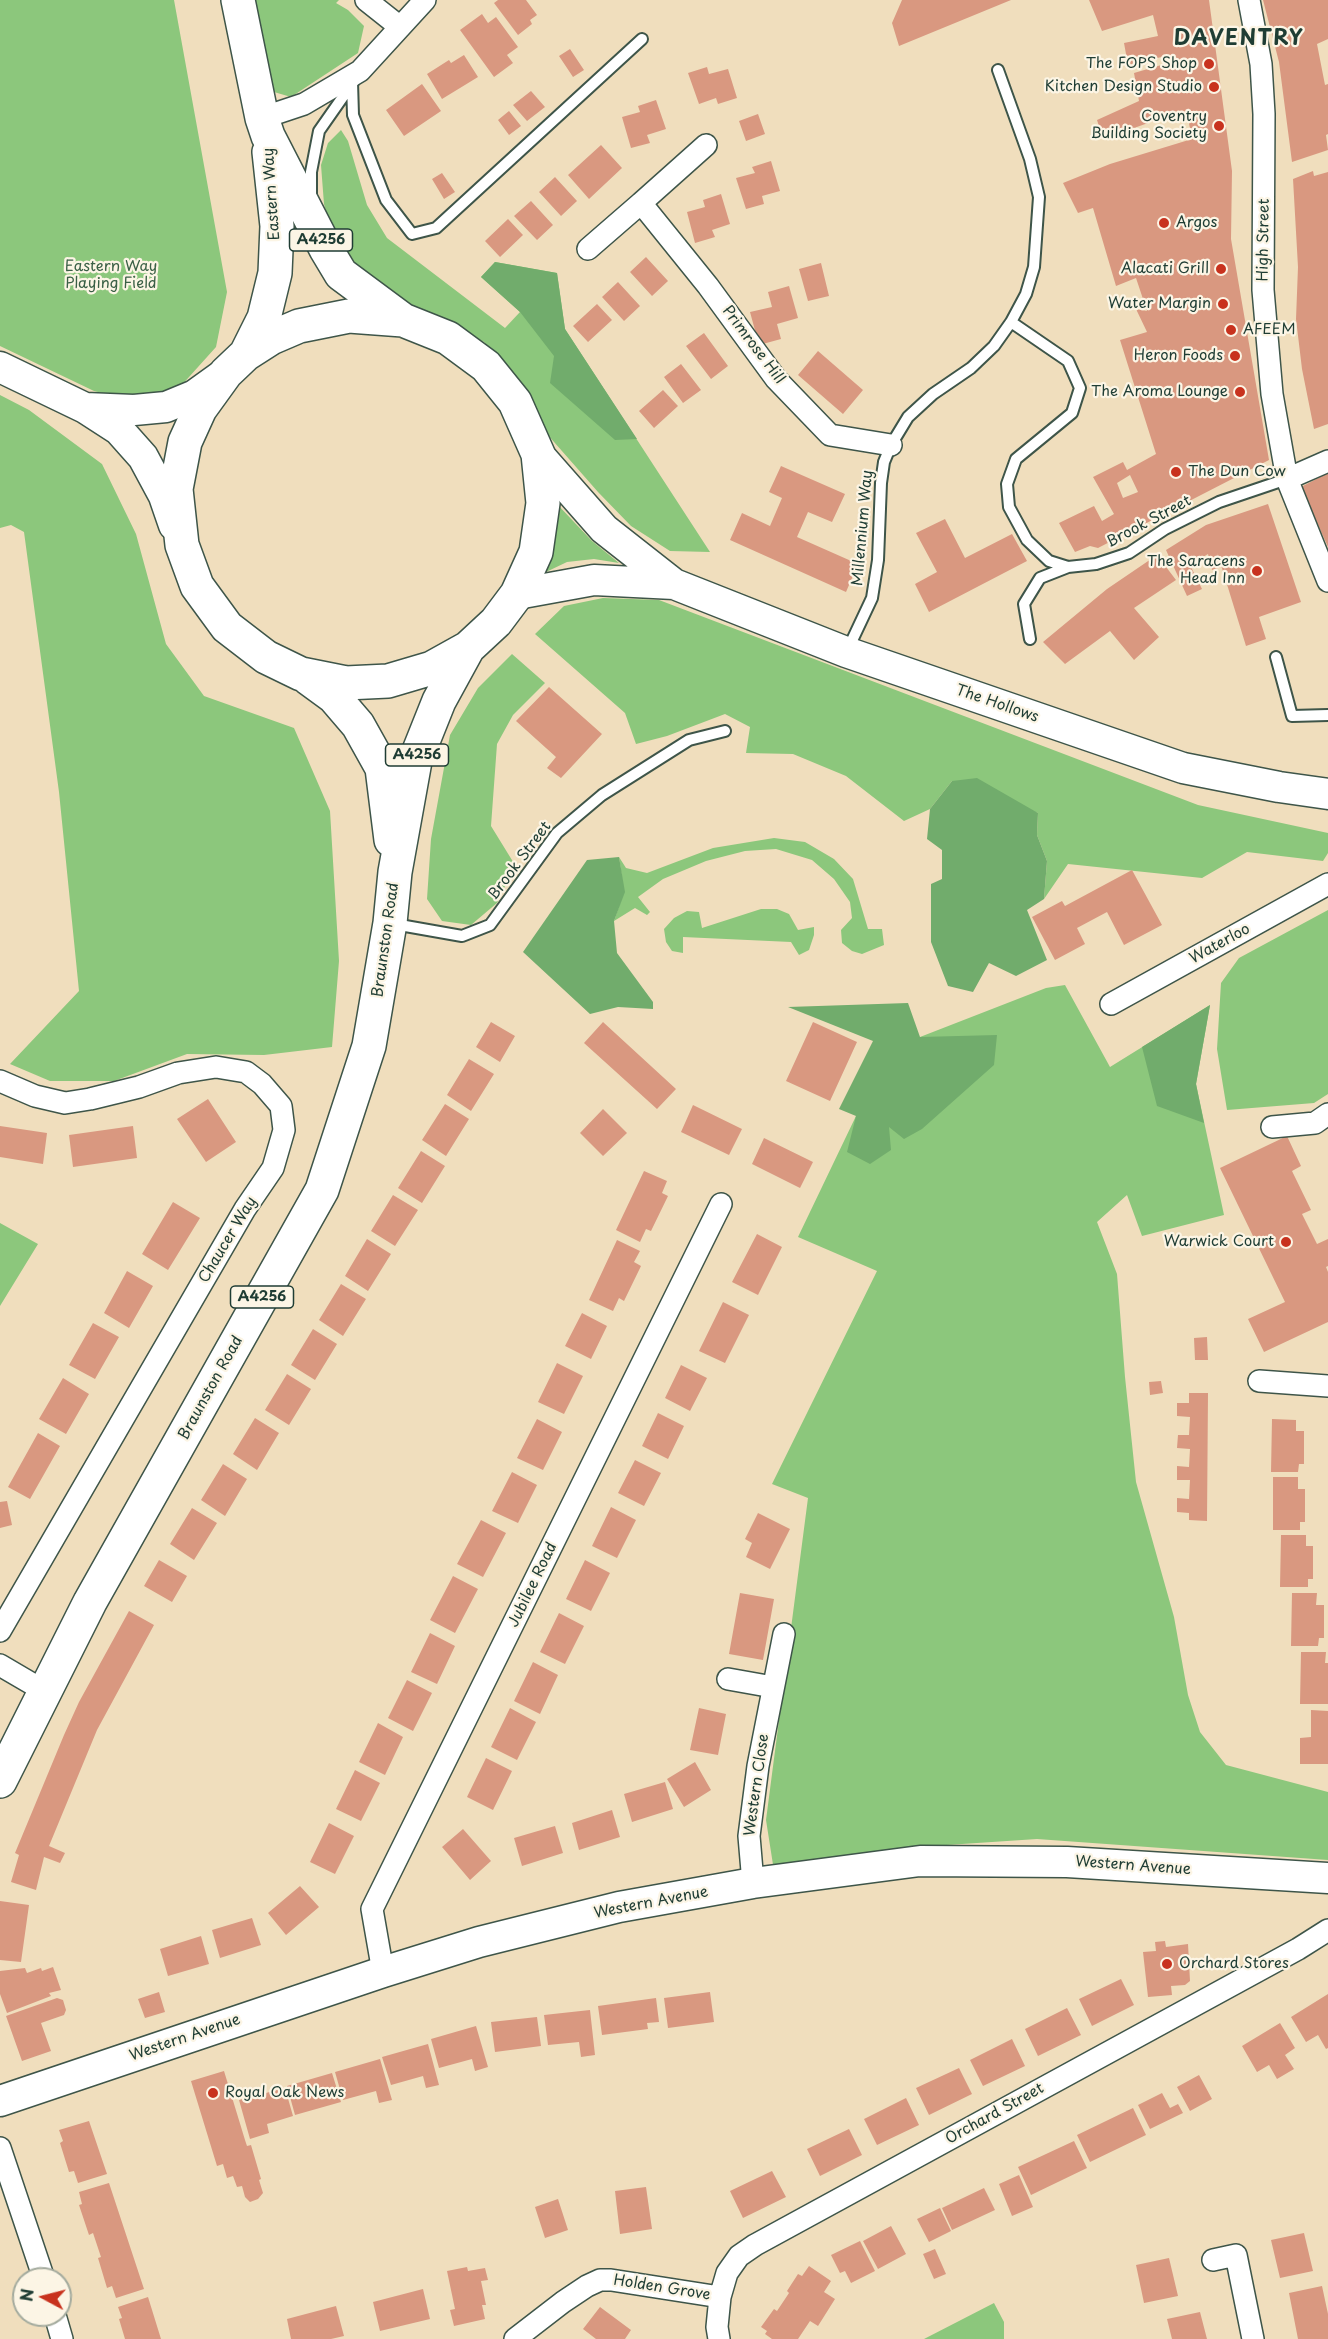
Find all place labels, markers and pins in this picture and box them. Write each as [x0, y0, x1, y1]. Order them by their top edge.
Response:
place label: The FOPS Shop [1086, 55, 1197, 73]
marker: The FOPS Shop [1202, 57, 1216, 71]
place label: Kitchen Design Studio [1045, 78, 1202, 96]
marker: Kitchen Design Studio [1207, 80, 1221, 94]
place label: Coventry Building Society [1090, 108, 1207, 143]
marker: Coventry Building Society [1212, 119, 1226, 133]
place label: Argos [1176, 214, 1217, 232]
marker: Argos [1157, 216, 1171, 230]
place label: Alacati Grill [1121, 260, 1209, 278]
marker: Alacati Grill [1214, 262, 1228, 276]
place label: Water Margin [1108, 295, 1211, 313]
marker: Water Margin [1216, 297, 1230, 311]
place label: AFEEM [1243, 321, 1296, 339]
marker: AFEEM [1224, 323, 1238, 337]
place label: Heron Foods [1134, 347, 1223, 365]
marker: Heron Foods [1228, 349, 1242, 363]
place label: The Aroma Lounge [1091, 383, 1228, 401]
marker: The Aroma Lounge [1233, 385, 1247, 399]
place label: The Dun Cow [1188, 463, 1286, 481]
marker: The Dun Cow [1169, 465, 1183, 479]
place label: The Saracens Head Inn [1147, 553, 1245, 588]
marker: The Saracens Head Inn [1250, 564, 1264, 578]
place label: Warwick Court [1164, 1233, 1274, 1251]
marker: Warwick Court [1279, 1235, 1293, 1249]
place label: Orchard Stores [1179, 1955, 1289, 1973]
marker: Orchard Stores [1160, 1957, 1174, 1971]
place label: Royal Oak News [225, 2084, 344, 2102]
marker: Royal Oak News [206, 2086, 220, 2100]

